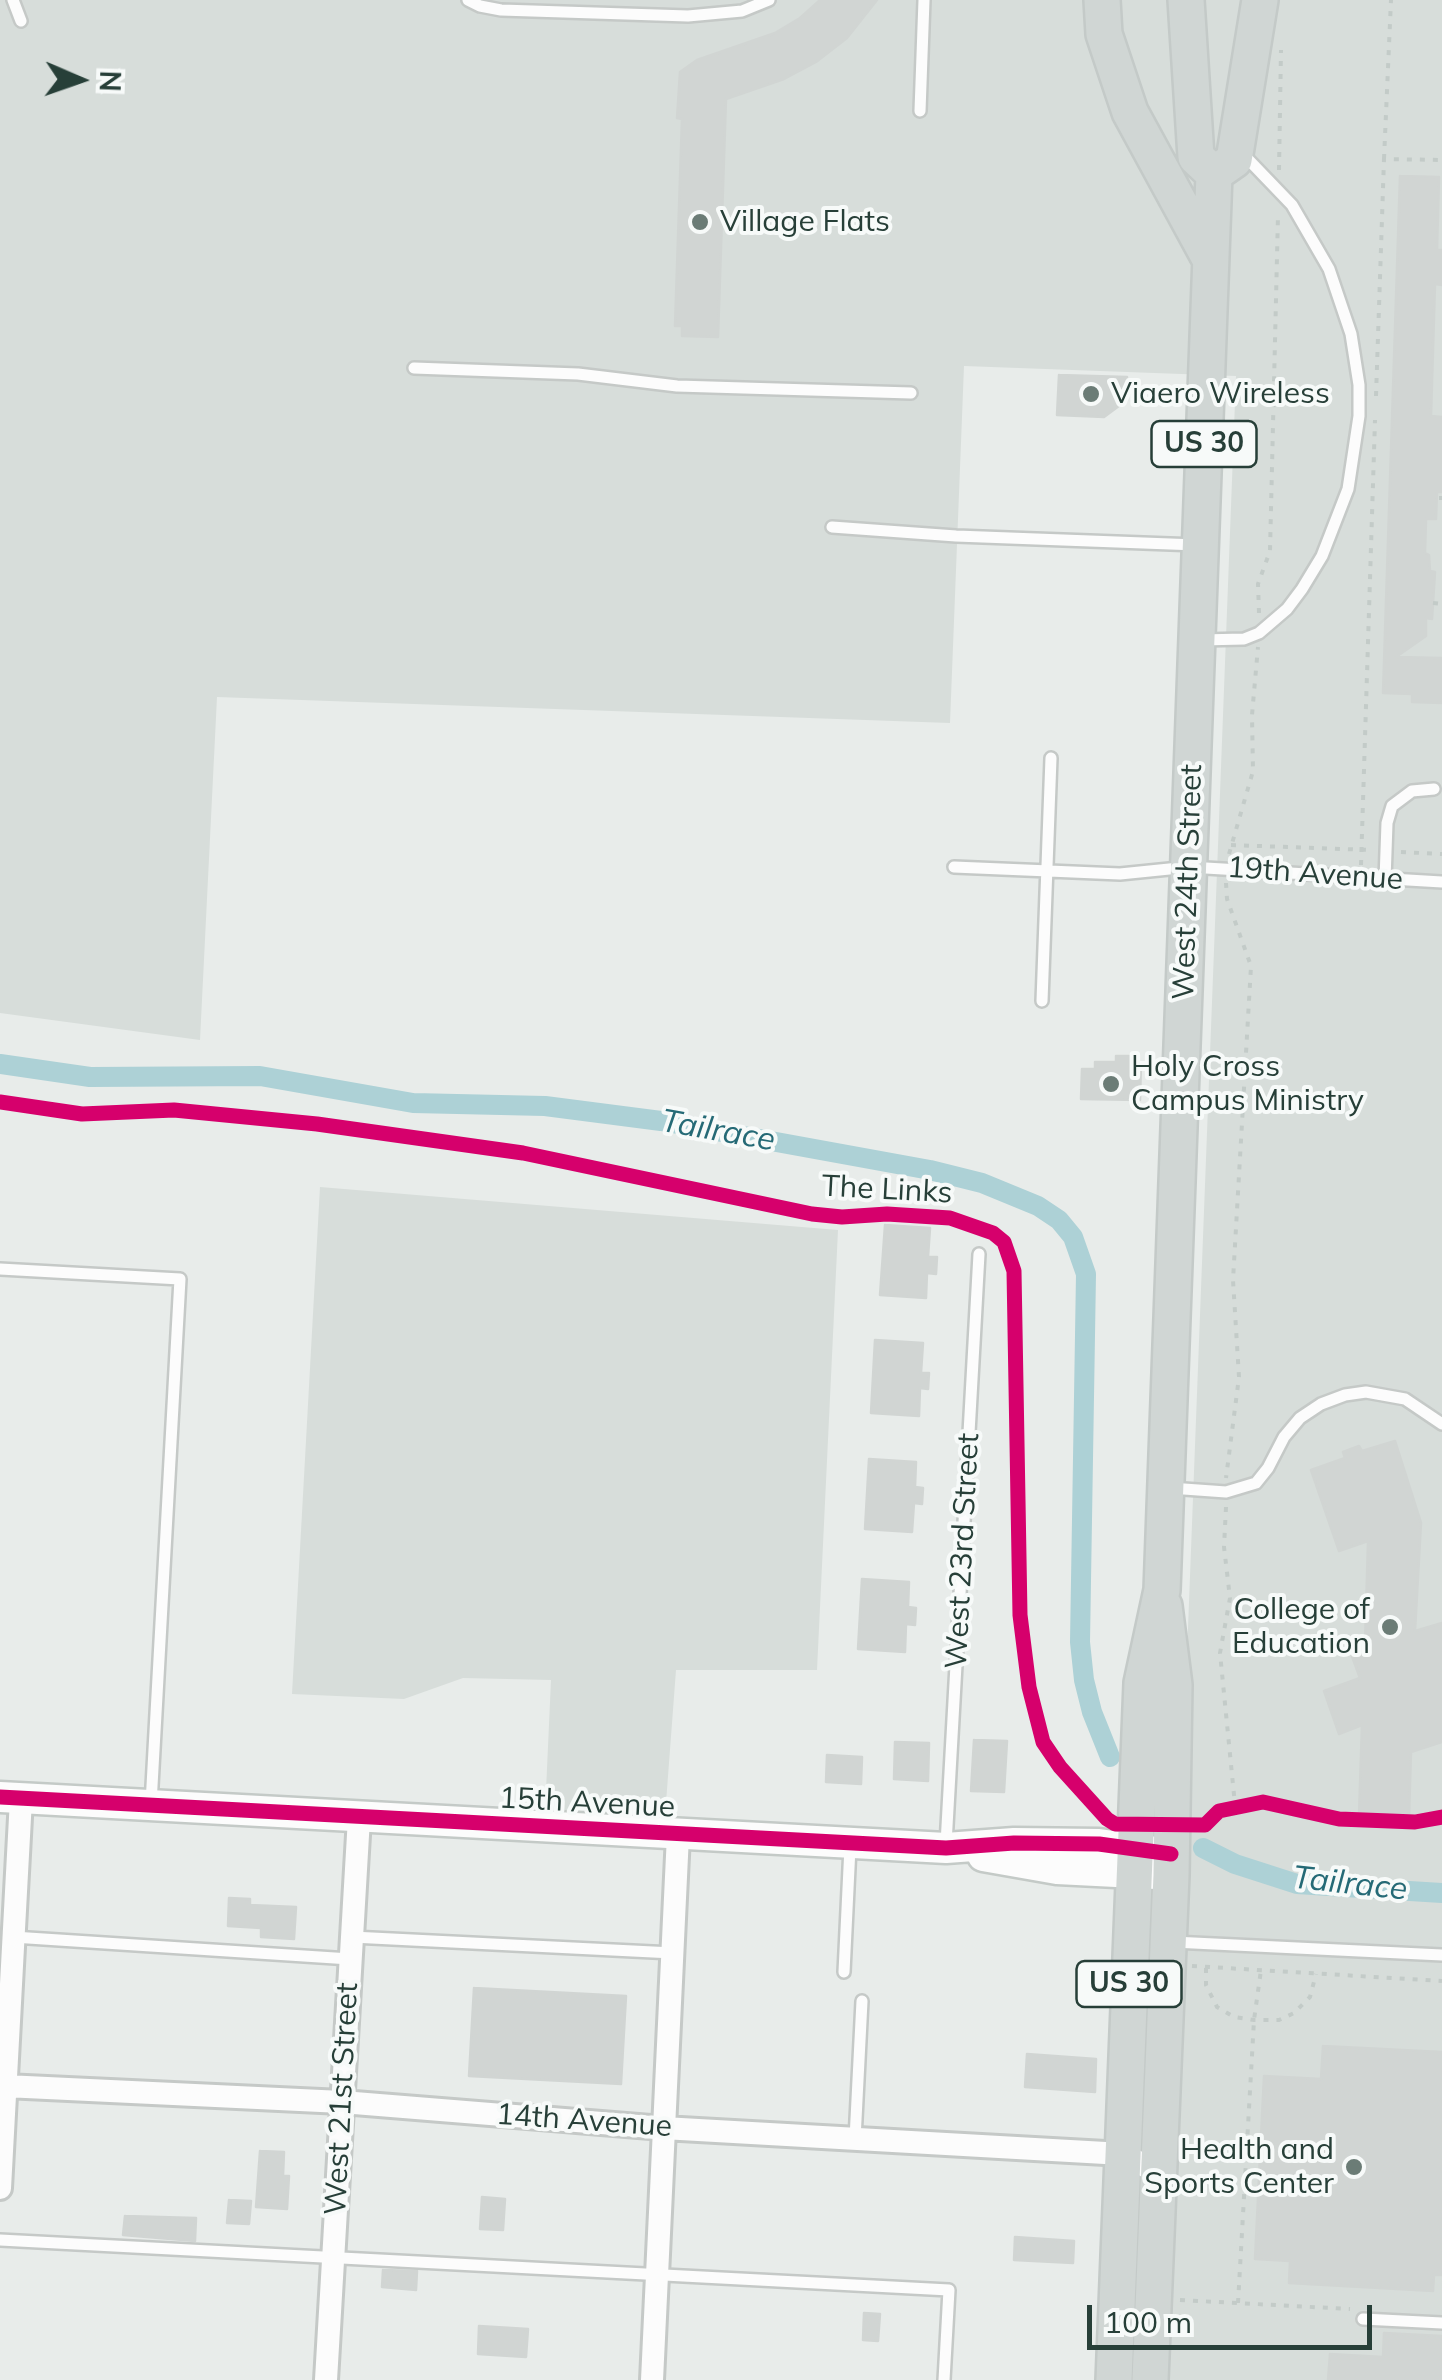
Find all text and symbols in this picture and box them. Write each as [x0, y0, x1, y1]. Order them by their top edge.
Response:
north arrow [30, 30, 130, 130]
text: N [93, 70, 128, 92]
place label: Village Flats [720, 204, 890, 240]
marker: Village Flats [689, 211, 711, 233]
place label: Viaero Wireless [1111, 376, 1330, 412]
marker: Viaero Wireless [1080, 383, 1102, 405]
road number: US 30 [1152, 421, 1256, 467]
street label: West 24th Street [1166, 764, 1210, 1000]
street label: 19th Avenue [1226, 850, 1404, 898]
place label: Holy Cross Campus Ministry [1131, 1049, 1364, 1120]
marker: Holy Cross Campus Ministry [1100, 1073, 1122, 1095]
water label: Tailrace [658, 1102, 778, 1160]
street label: The Links [821, 1169, 953, 1211]
street label: West 23rd Street [939, 1432, 987, 1670]
place label: College of Education [1232, 1592, 1370, 1662]
marker: College of Education [1379, 1616, 1401, 1638]
street label: 15th Avenue [498, 1780, 676, 1826]
water label: Tailrace [1291, 1859, 1409, 1909]
road number: US 30 [1076, 1961, 1182, 2007]
street label: West 21st Street [318, 1982, 366, 2216]
street label: 14th Avenue [495, 2097, 673, 2145]
place label: Health and Sports Center [1144, 2132, 1334, 2202]
marker: Health and Sports Center [1343, 2156, 1365, 2178]
scale bar [1092, 2285, 1377, 2347]
text: 100 m [1104, 2303, 1192, 2341]

